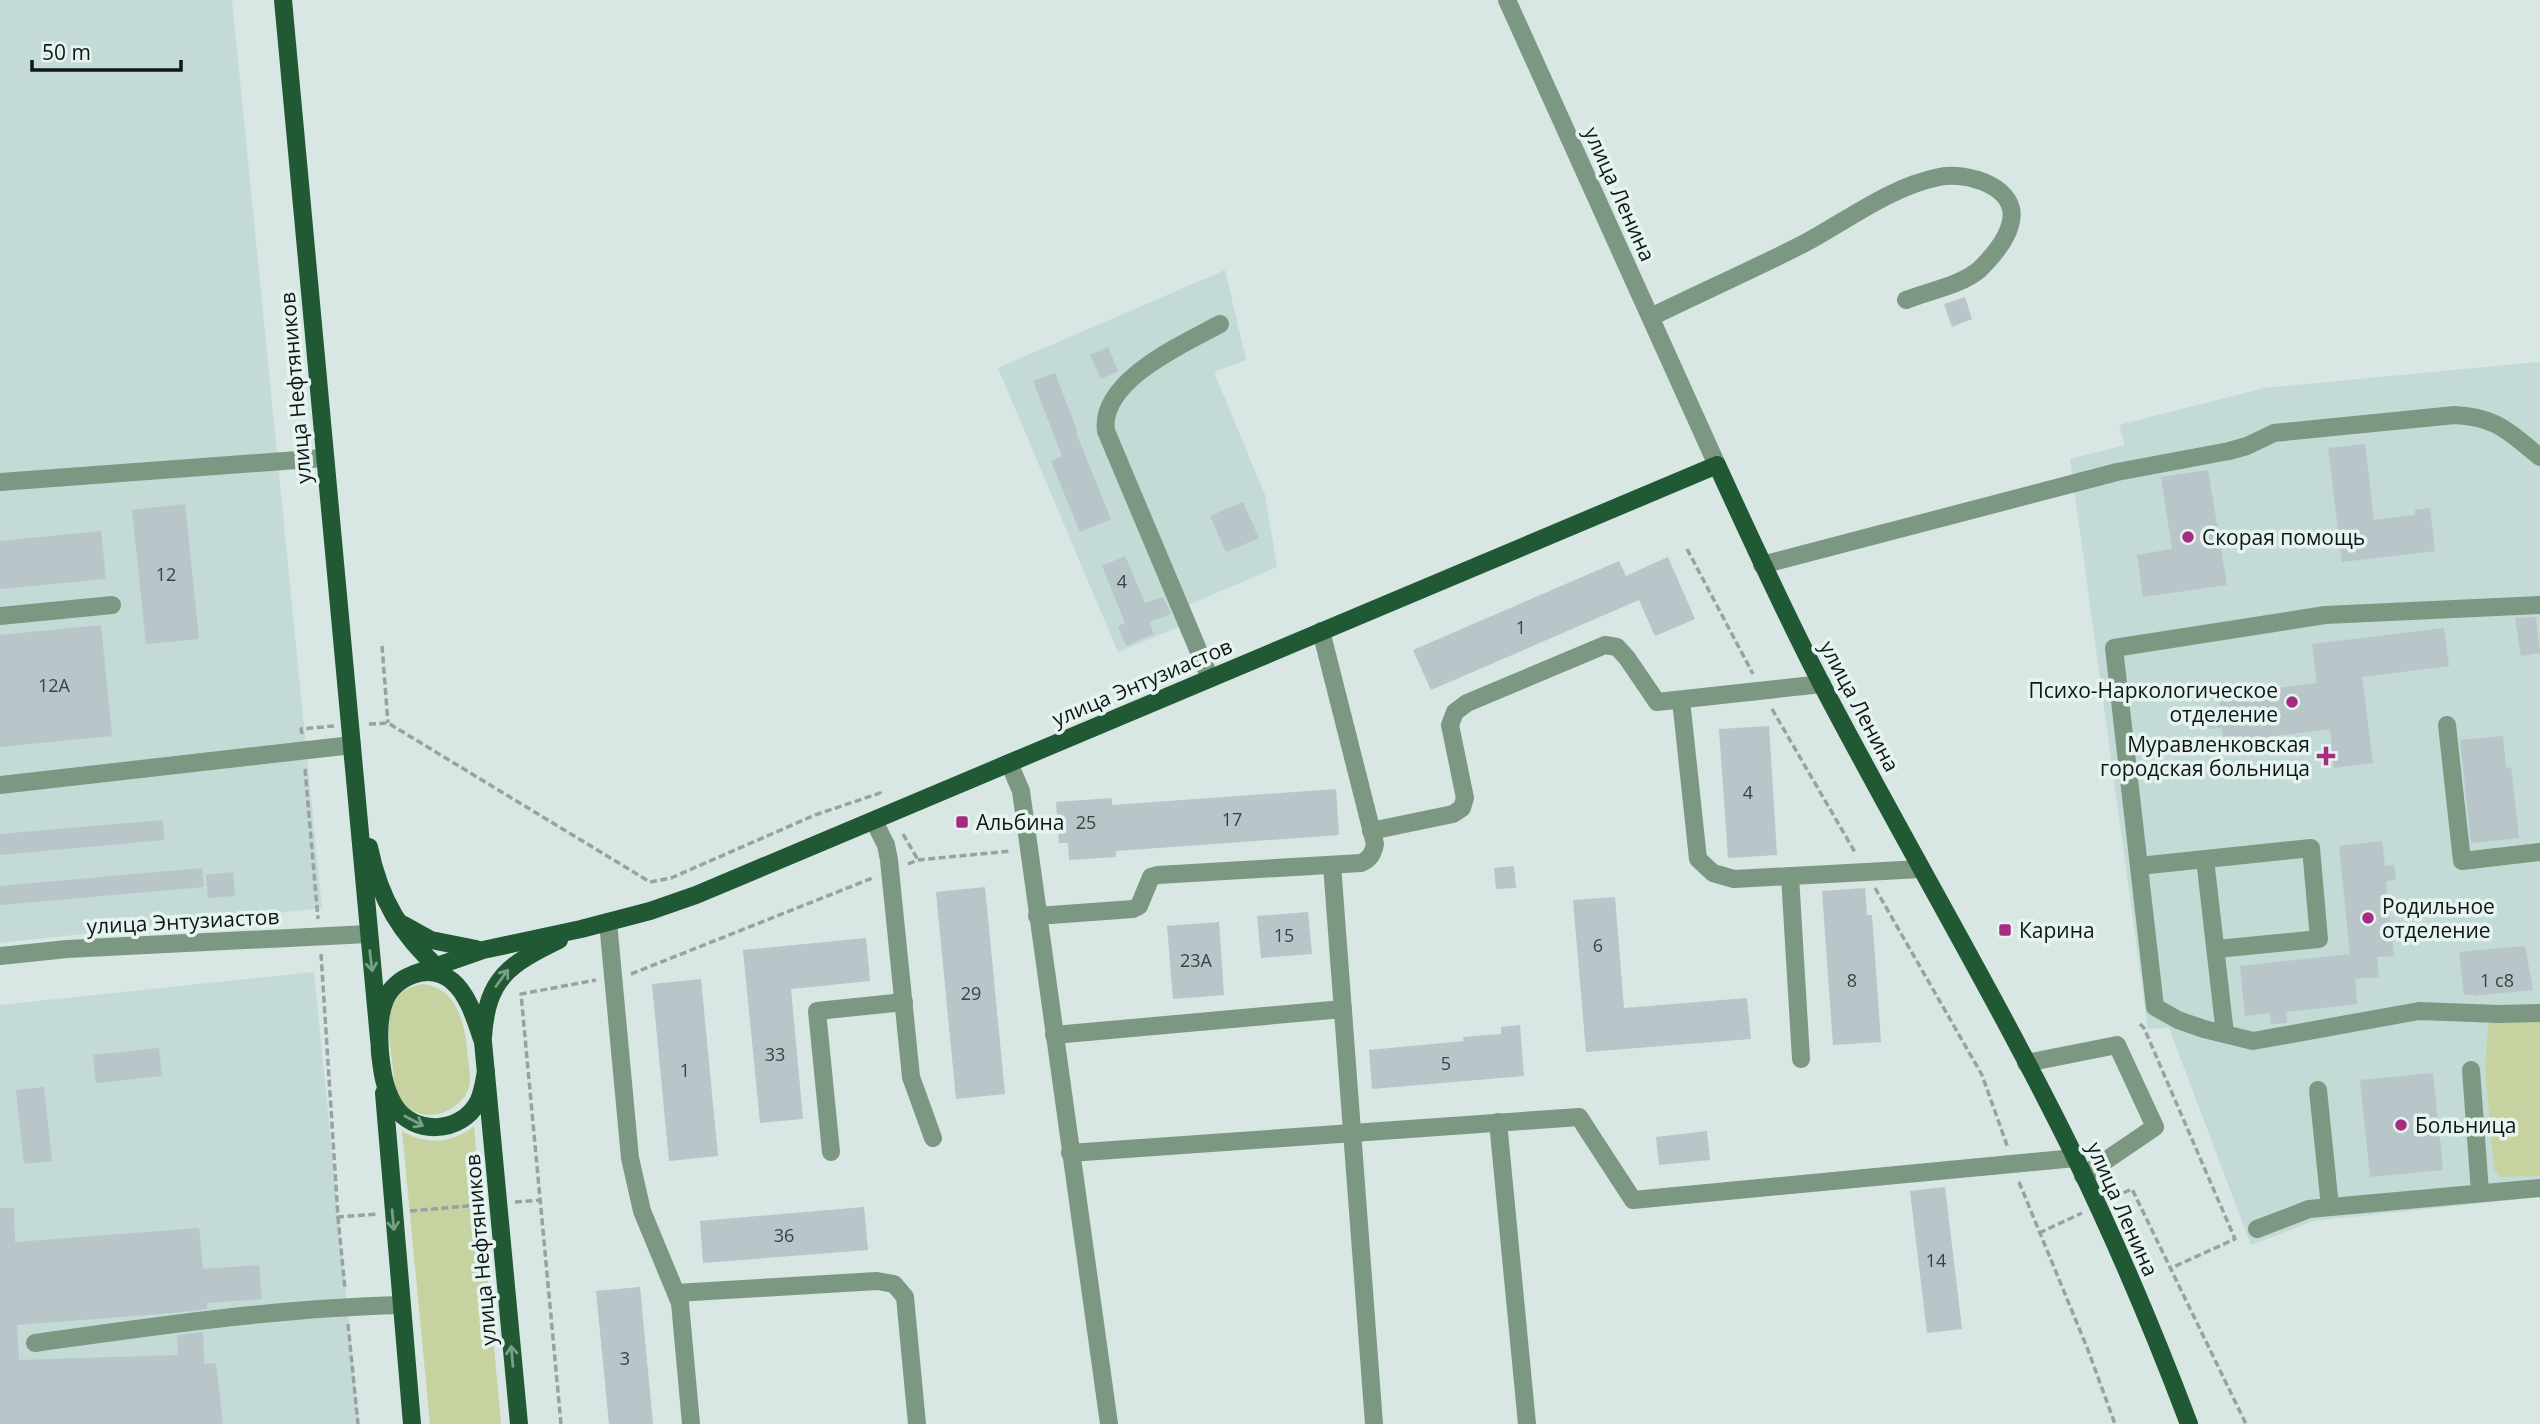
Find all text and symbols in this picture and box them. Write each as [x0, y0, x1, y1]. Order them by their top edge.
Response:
scale bar [32, 28, 180, 72]
text: 50 m [42, 38, 91, 66]
street label: улица Ленина [1578, 122, 1662, 266]
street label: улица Нефтяников [273, 291, 317, 485]
place label: Скорая помощь [2202, 523, 2365, 551]
marker: Скорая помощь [2180, 529, 2196, 545]
house number: 12 [156, 562, 176, 586]
house number: 4 [1117, 569, 1127, 593]
house number: 1 [1516, 615, 1526, 639]
street label: улица Энтузиастов [1048, 631, 1236, 733]
street label: улица Ленина [1814, 636, 1906, 776]
house number: 12А [38, 673, 71, 697]
place label: Психо-Наркологическое отделение [2029, 676, 2278, 728]
marker: Психо-Наркологическое отделение [2284, 694, 2300, 710]
place label: Муравленковская городская больница [2100, 730, 2310, 782]
marker: Муравленковская городская больница [2316, 746, 2336, 766]
house number: 4 [1743, 780, 1753, 804]
house number: 17 [1222, 807, 1242, 831]
place label: Альбина [976, 808, 1064, 836]
house number: 25 [1076, 810, 1096, 834]
marker: Альбина [954, 814, 970, 830]
place label: Родильное отделение [2382, 892, 2495, 944]
street label: улица Энтузиастов [86, 902, 280, 940]
marker: Родильное отделение [2360, 910, 2376, 926]
place label: Карина [2019, 916, 2095, 944]
marker: Карина [1997, 922, 2013, 938]
house number: 15 [1274, 923, 1294, 947]
house number: 6 [1593, 933, 1603, 957]
house number: 23А [1180, 948, 1213, 972]
one-way arrow [364, 949, 377, 972]
house number: 8 [1847, 968, 1857, 992]
house number: 1 с8 [2480, 968, 2514, 992]
one-way arrow [495, 969, 509, 988]
house number: 29 [961, 981, 981, 1005]
house number: 33 [765, 1042, 785, 1066]
house number: 5 [1441, 1051, 1451, 1075]
house number: 1 [680, 1058, 690, 1082]
place label: Больница [2415, 1111, 2516, 1139]
one-way arrow [403, 1114, 424, 1128]
marker: Больница [2393, 1117, 2409, 1133]
street label: улица Ленина [2081, 1137, 2165, 1281]
street label: улица Нефтяников [458, 1153, 502, 1347]
one-way arrow [387, 1208, 400, 1231]
house number: 36 [774, 1223, 794, 1247]
house number: 14 [1926, 1248, 1946, 1272]
one-way arrow [506, 1345, 519, 1368]
house number: 3 [620, 1346, 630, 1370]

